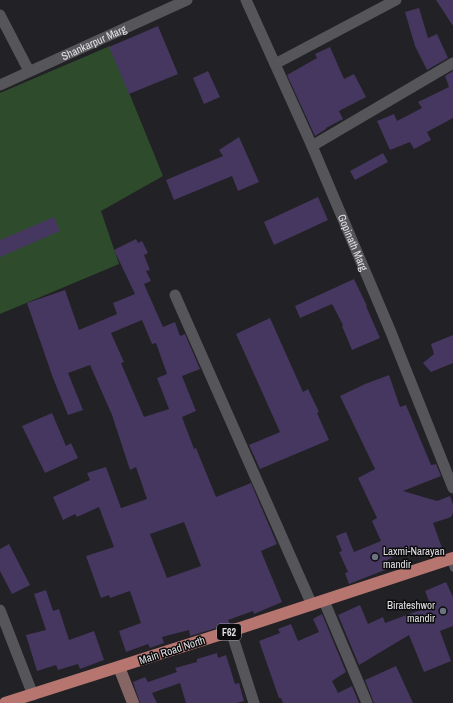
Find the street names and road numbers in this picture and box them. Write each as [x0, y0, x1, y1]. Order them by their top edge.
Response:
street label: Shankarpur Marg [59, 22, 128, 63]
street label: Gopinath Marg [335, 212, 371, 273]
road number: F62 [217, 624, 241, 640]
street label: Main Road North [137, 633, 207, 667]

